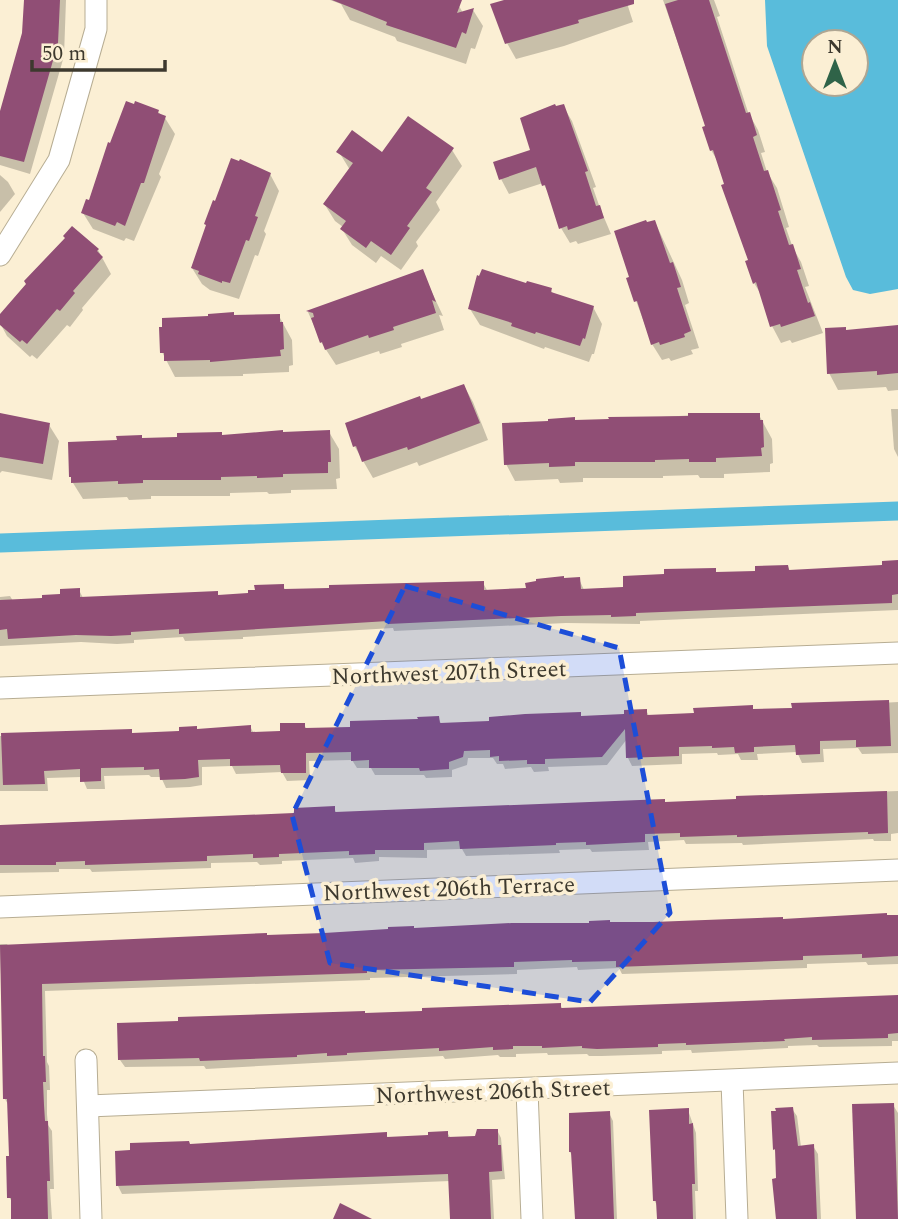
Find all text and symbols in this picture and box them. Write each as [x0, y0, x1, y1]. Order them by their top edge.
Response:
scale bar [32, 28, 164, 72]
north arrow [800, 28, 870, 98]
text: N [827, 33, 843, 62]
text: 50 m [42, 38, 86, 70]
street label: Northwest 207th Street [331, 652, 567, 695]
street label: Northwest 206th Terrace [322, 868, 576, 911]
street label: Northwest 206th Street [375, 1071, 611, 1114]

